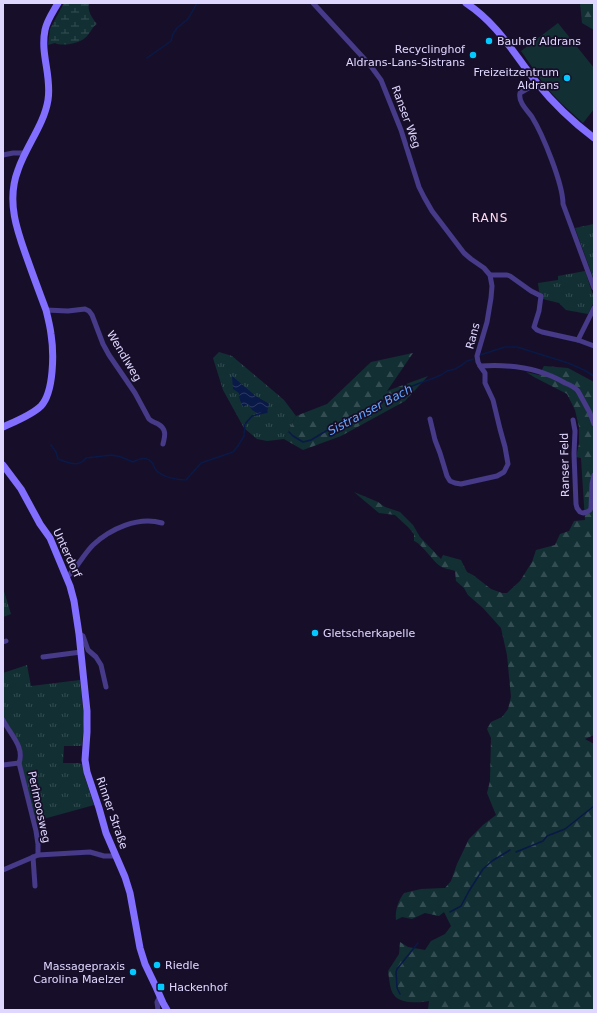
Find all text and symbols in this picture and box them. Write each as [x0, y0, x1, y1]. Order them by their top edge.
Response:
place label: Bauhof Aldrans [497, 35, 581, 48]
marker: Bauhof Aldrans [484, 36, 494, 46]
place label: Recyclinghof Aldrans-Lans-Sistrans [346, 43, 466, 69]
marker: Recyclinghof Aldrans-Lans-Sistrans [468, 50, 478, 60]
place label: Freizeitzentrum Aldrans [473, 66, 559, 92]
marker: Freizeitzentrum Aldrans [562, 73, 572, 83]
street label: Ranser Weg [389, 84, 423, 150]
district label: RANS [472, 211, 508, 225]
street label: Rans [463, 321, 483, 351]
street label: Wendlweg [104, 328, 144, 384]
water label: Sistranser Bach [325, 382, 415, 438]
street label: Ranser Feld [558, 433, 572, 497]
street label: Unterdorf [50, 526, 84, 581]
place label: Gletscherkapelle [323, 627, 415, 640]
marker: Gletscherkapelle [310, 628, 320, 638]
street label: Perlmoosweg [25, 770, 53, 844]
street label: Rinner Straße [94, 775, 131, 851]
place label: Riedle [165, 959, 200, 972]
place label: Massagepraxis Carolina Maelzer [33, 960, 125, 986]
marker: Riedle [152, 960, 162, 970]
marker: Massagepraxis Carolina Maelzer [128, 967, 138, 977]
place label: Hackenhof [169, 981, 228, 994]
marker: Hackenhof [156, 982, 166, 992]

